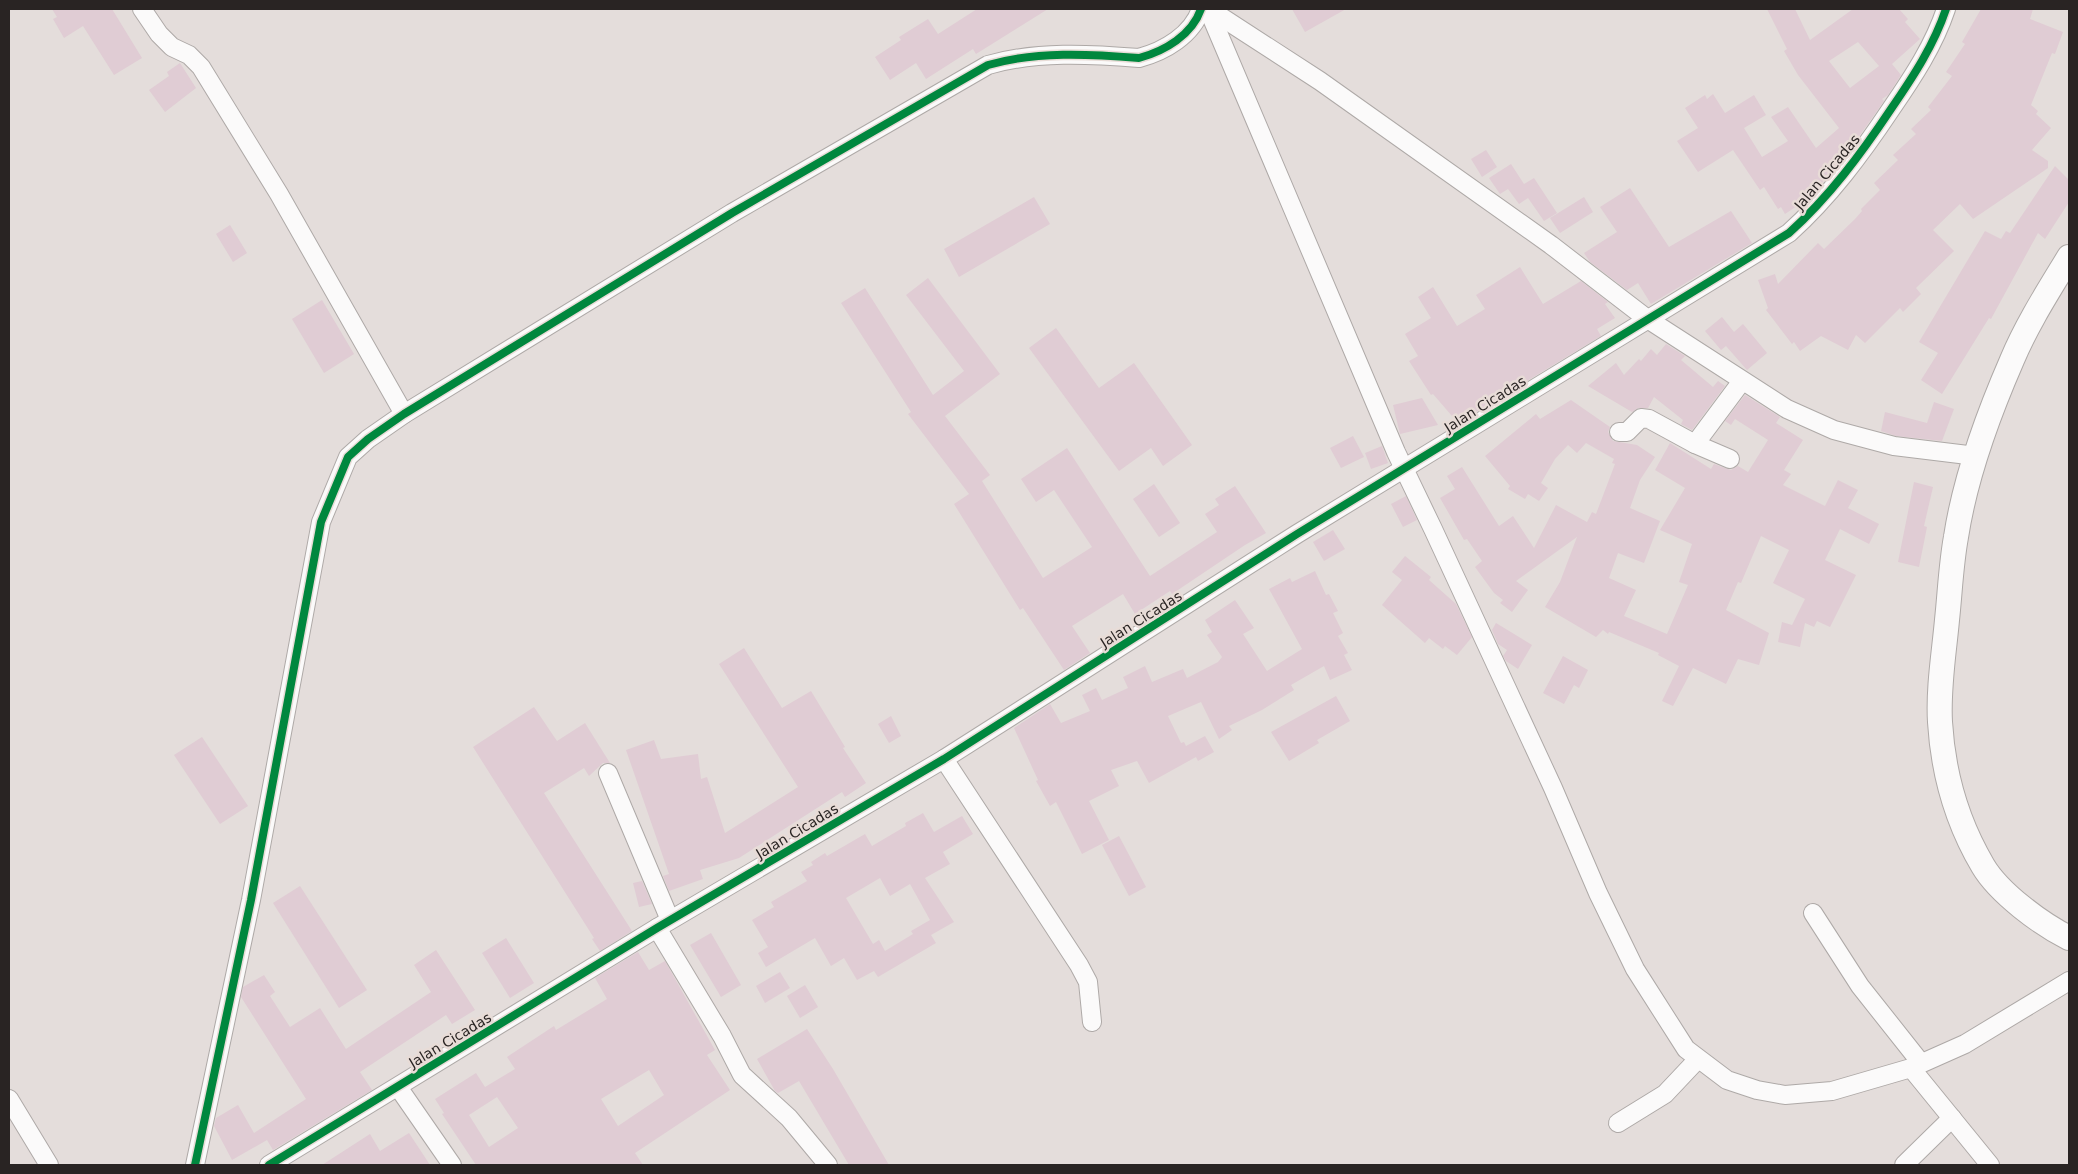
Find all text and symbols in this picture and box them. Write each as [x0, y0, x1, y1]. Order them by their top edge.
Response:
street label: Jalan Cicadas [1790, 131, 1863, 214]
street label: Jalan Cicadas [1440, 373, 1529, 436]
street label: Jalan Cicadas [1096, 588, 1185, 651]
street label: Jalan Cicadas [752, 800, 841, 862]
street label: Jalan Cicadas [405, 1009, 494, 1071]

